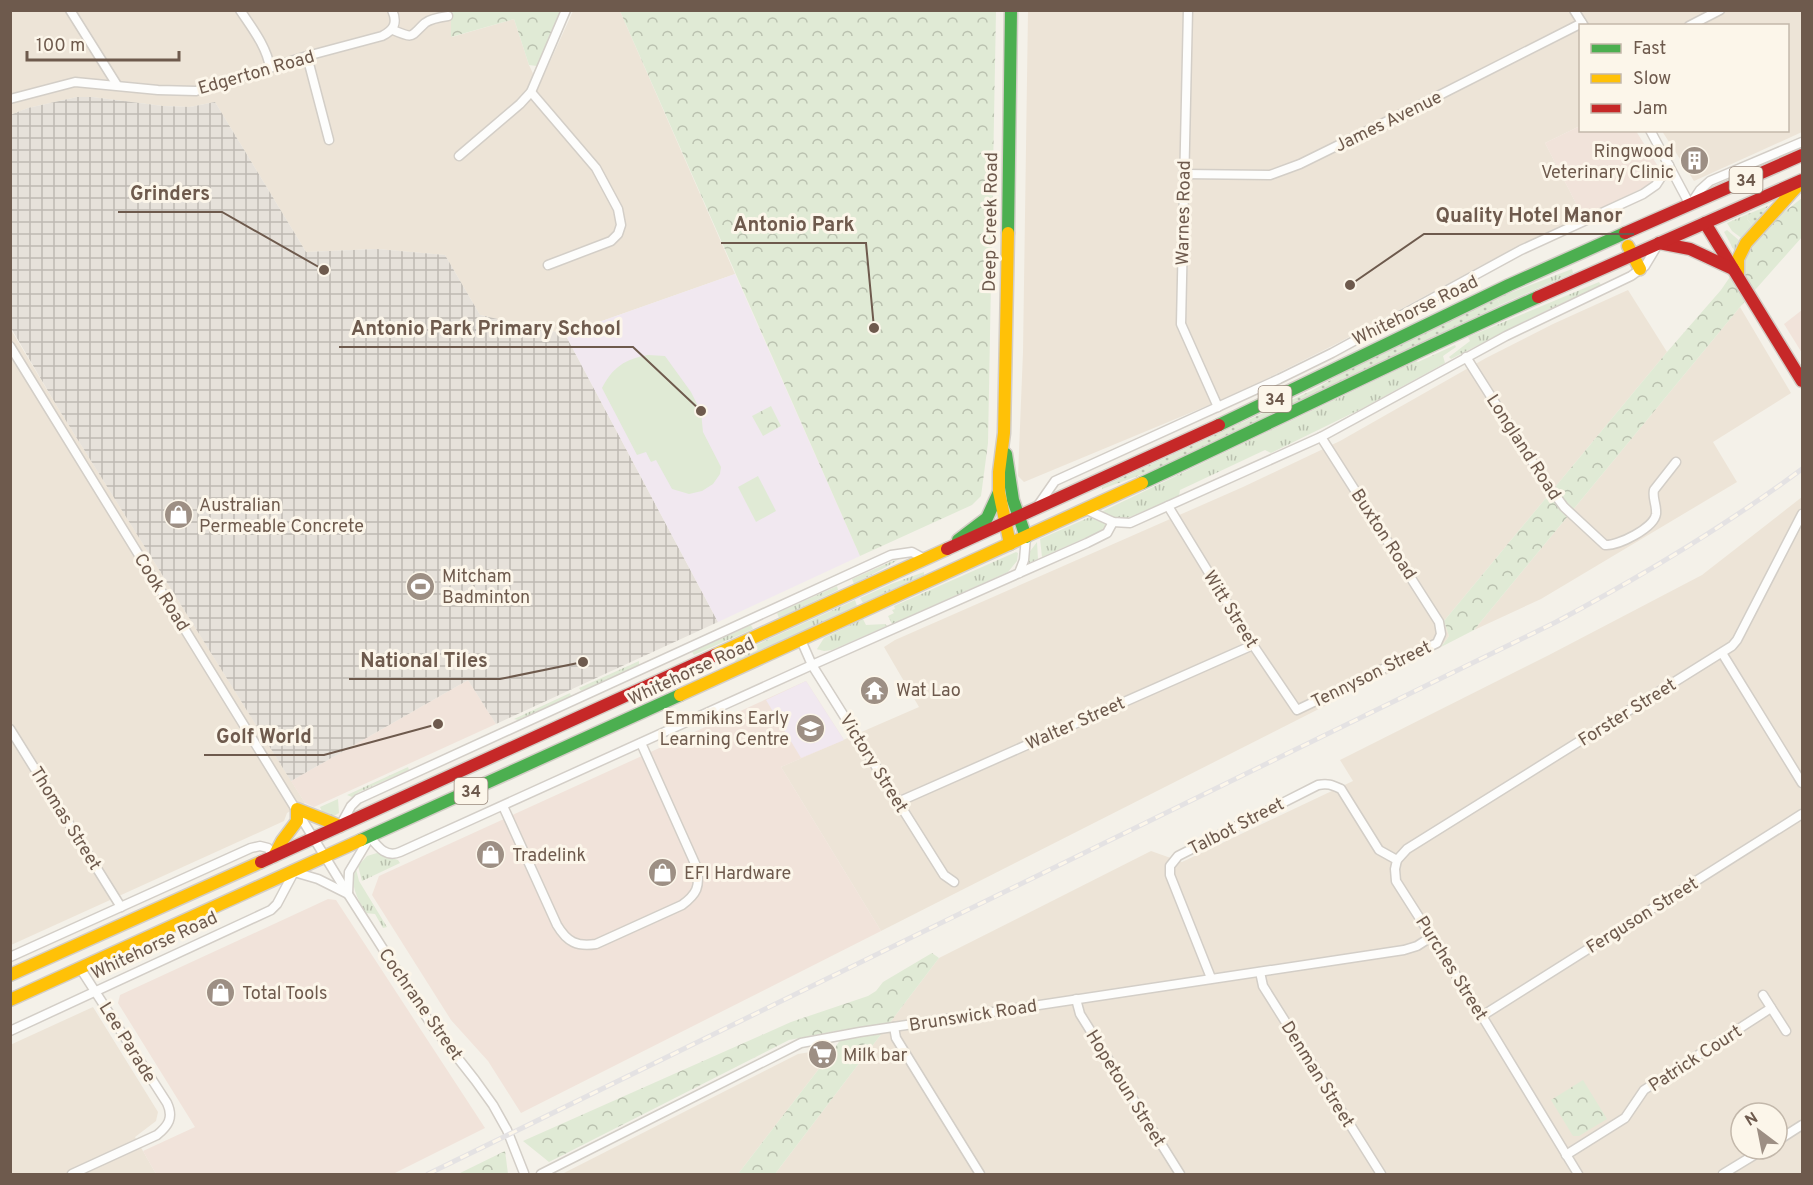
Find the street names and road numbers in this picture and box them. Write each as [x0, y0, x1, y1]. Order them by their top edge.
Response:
street label: Edgerton Road [196, 46, 317, 101]
street label: James Avenue [1331, 86, 1446, 158]
street label: Deep Creek Road [979, 152, 1004, 292]
street label: Warnes Road [1172, 160, 1197, 266]
road number: 34 [1730, 167, 1762, 193]
street label: Whitehorse Road [1349, 271, 1482, 352]
road number: 34 [1258, 386, 1292, 412]
street label: Longland Road [1480, 391, 1565, 505]
street label: Buxton Road [1345, 485, 1421, 585]
street label: Cook Road [128, 550, 194, 636]
street label: Witt Street [1197, 567, 1262, 653]
street label: Whitehorse Road [625, 633, 759, 712]
street label: Tennyson Street [1308, 636, 1435, 714]
street label: Forster Street [1575, 674, 1681, 752]
street label: Walter Street [1022, 692, 1129, 756]
street label: Victory Street [833, 710, 912, 817]
street label: Thomas Street [24, 763, 106, 875]
road number: 34 [454, 778, 488, 804]
street label: Talbot Street [1185, 793, 1288, 861]
street label: Ferguson Street [1583, 873, 1703, 960]
street label: Whitehorse Road [88, 907, 222, 986]
street label: Purches Street [1409, 912, 1492, 1025]
street label: Cochrane Street [373, 944, 467, 1065]
street label: Brunswick Road [908, 995, 1039, 1038]
street label: Lee Parade [93, 998, 161, 1087]
street label: Denman Street [1275, 1017, 1359, 1132]
street label: Patrick Court [1645, 1021, 1747, 1098]
street label: Hopetoun Street [1080, 1026, 1170, 1151]

